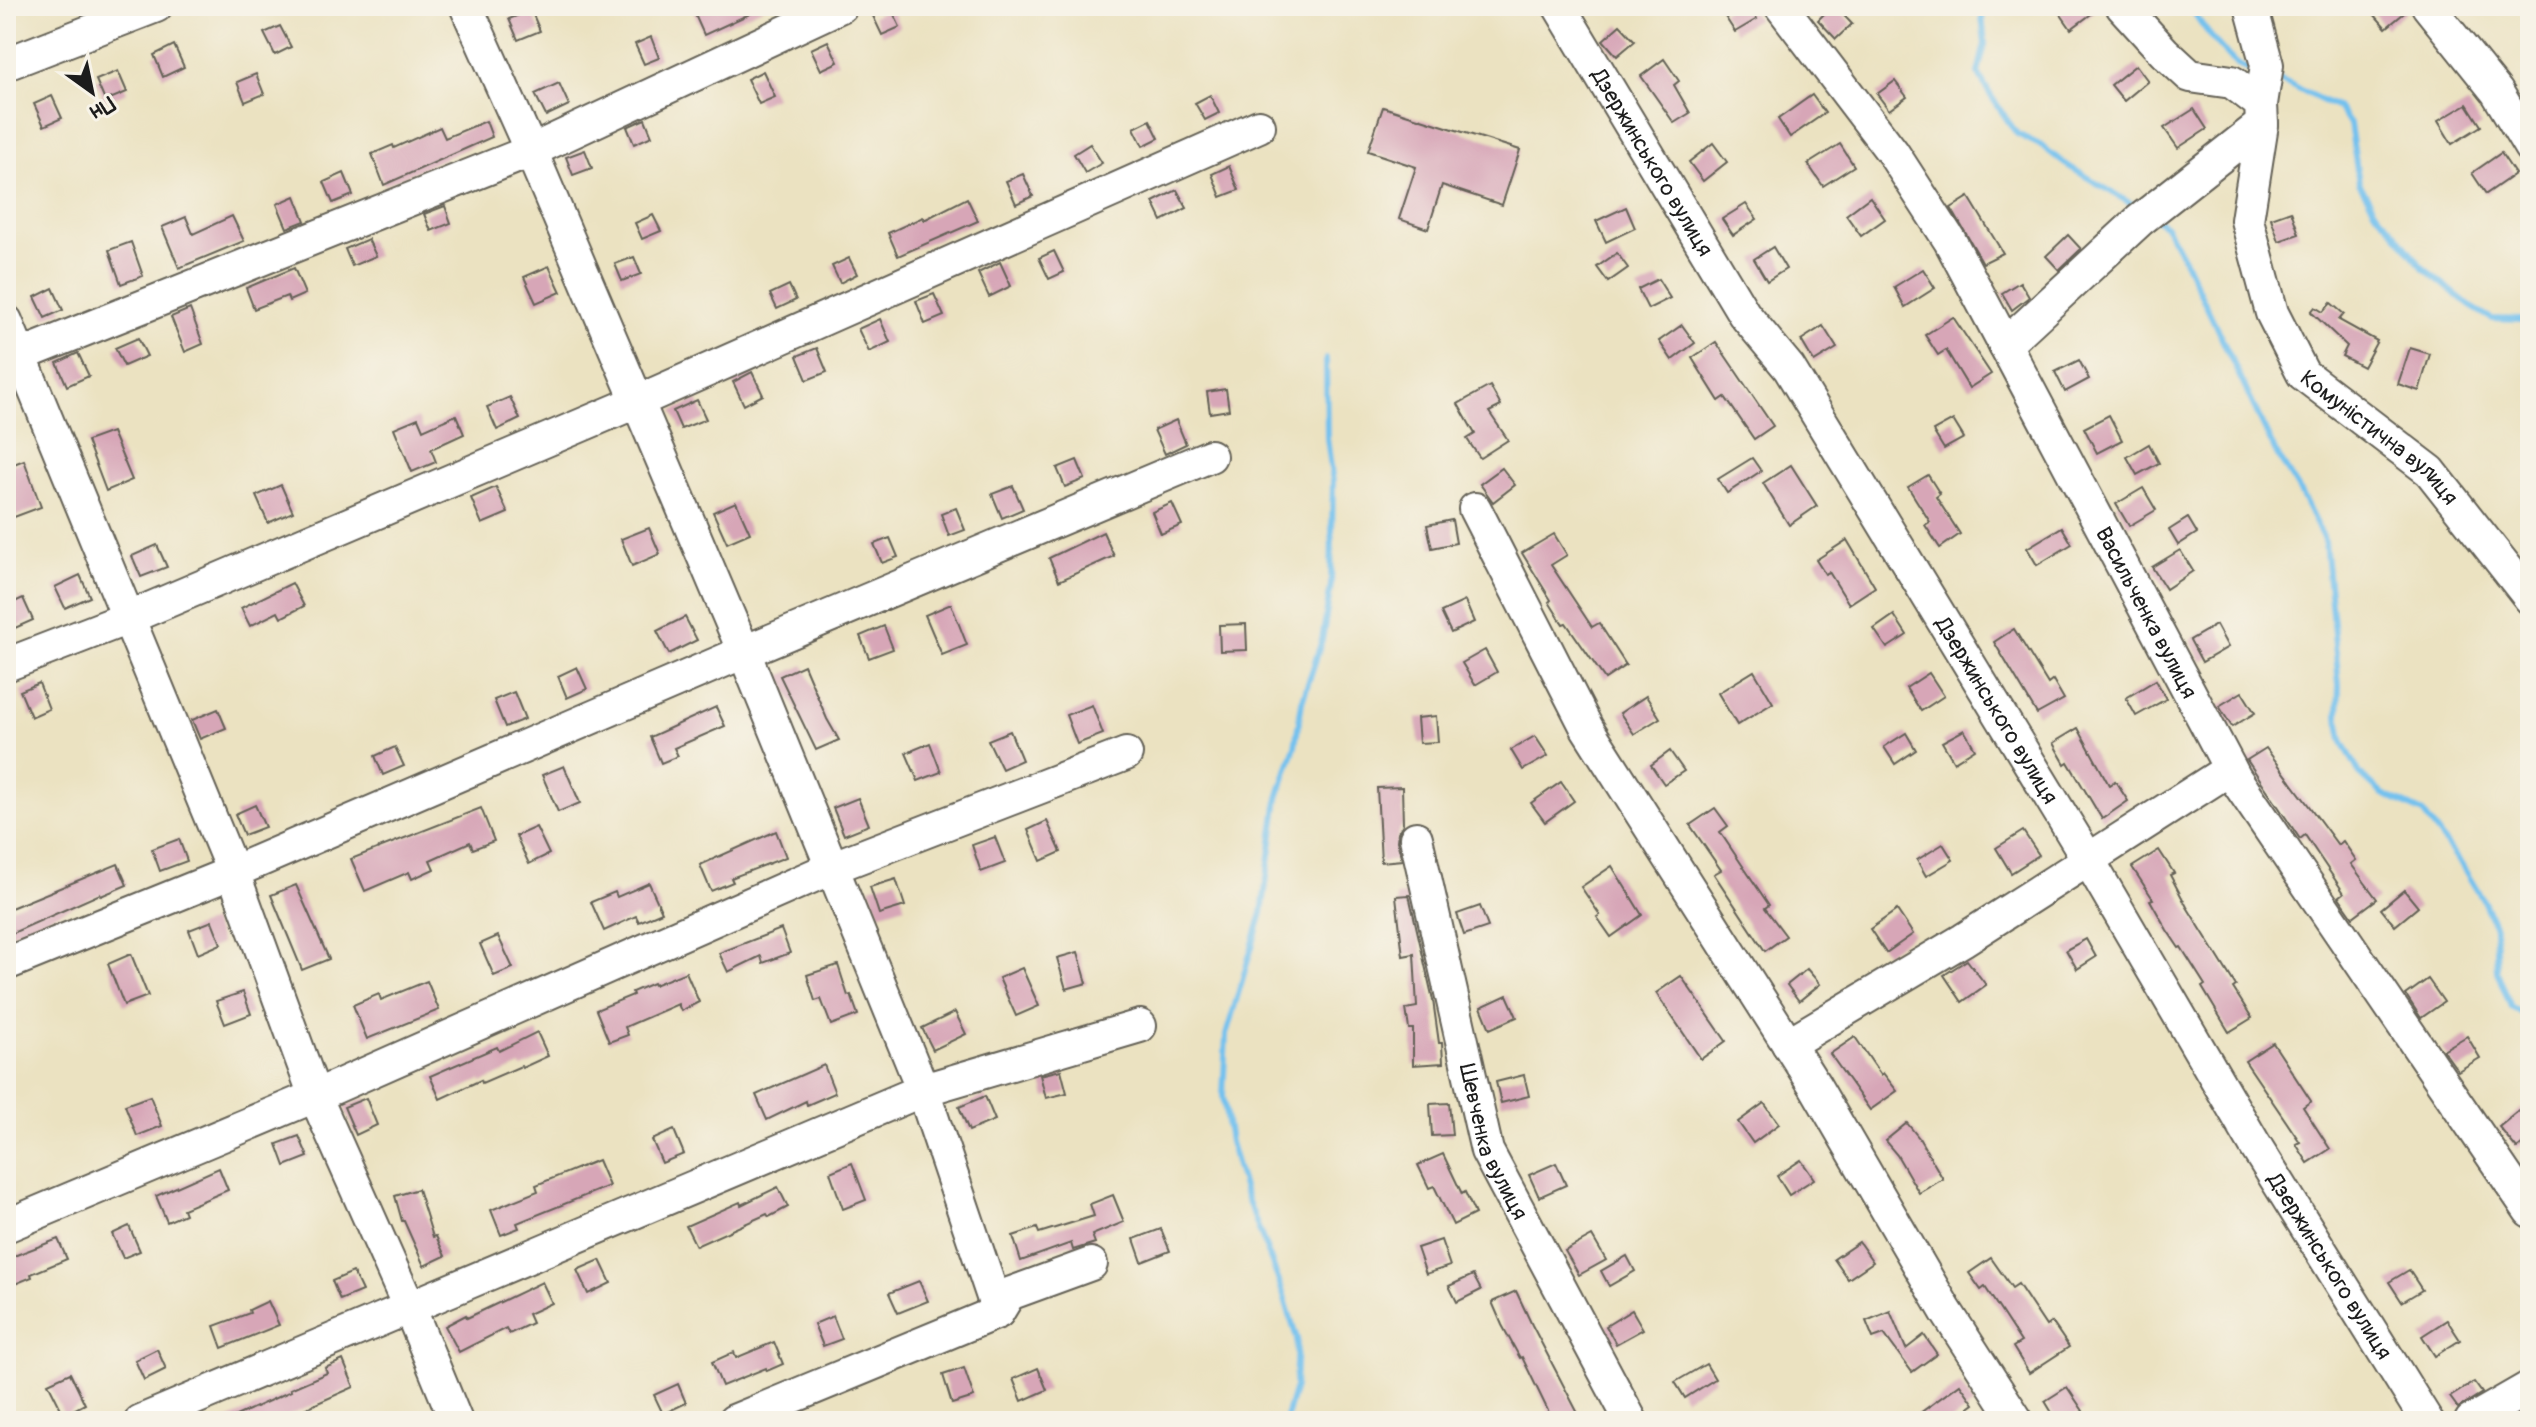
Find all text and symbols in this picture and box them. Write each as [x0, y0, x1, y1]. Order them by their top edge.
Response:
north arrow [52, 52, 132, 132]
street label: Дзержинського вулиця [1584, 63, 1719, 262]
text: Пн [85, 90, 120, 126]
street label: Комуністична вулиця [2294, 364, 2464, 511]
street label: Васильченка вулиця [2089, 522, 2203, 703]
street label: Дзержинського вулиця [1928, 611, 2064, 809]
street label: Шевченка вулиця [1453, 1061, 1534, 1225]
street label: Дзержинського вулиця [2260, 1167, 2398, 1365]

